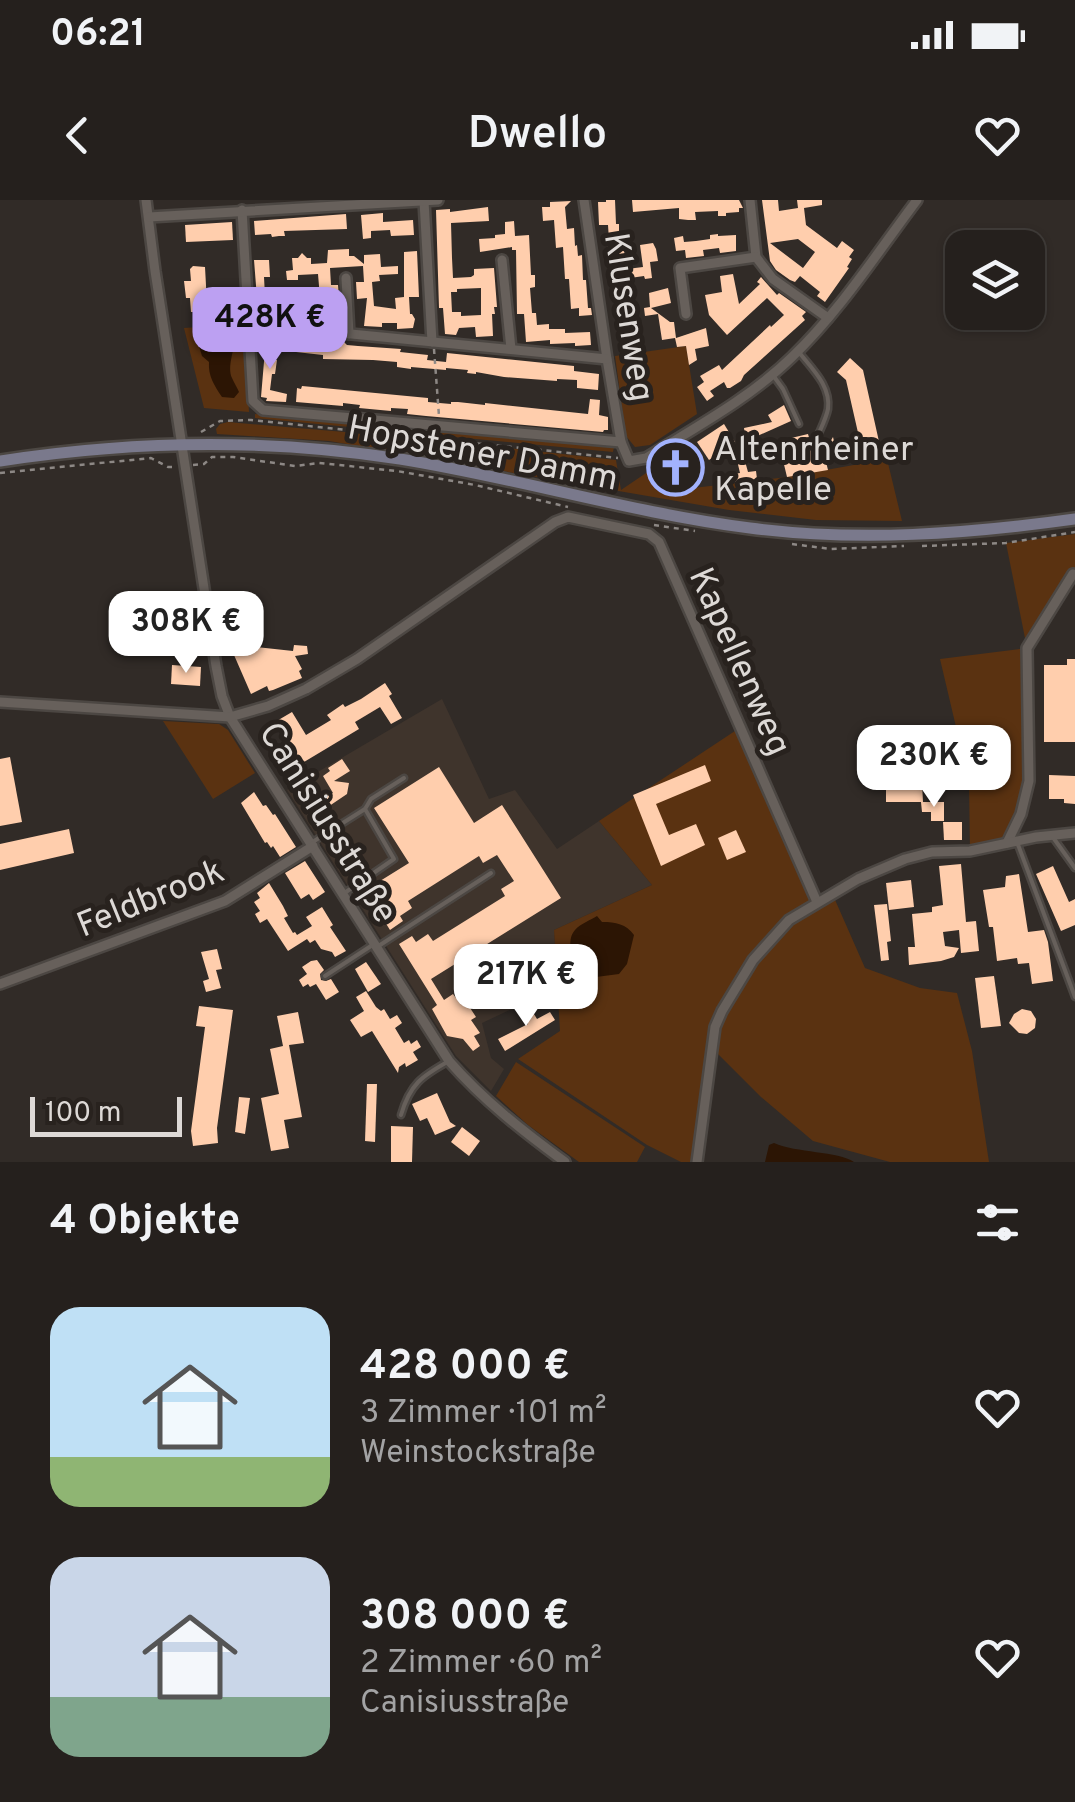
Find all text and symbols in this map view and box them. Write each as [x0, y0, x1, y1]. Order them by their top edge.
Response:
text: 06:21 [50, 11, 146, 60]
text: Dwello [468, 107, 607, 164]
icon: back [50, 108, 105, 163]
icon: heart [970, 108, 1025, 163]
street label: Klusenweg [592, 230, 662, 405]
map controls [945, 230, 1045, 330]
button: layers [945, 230, 1045, 330]
pin: 428K € [189, 287, 351, 372]
text: 428K € [214, 299, 326, 339]
street label: Hopstener Damm [343, 407, 621, 503]
place label: Altenrheiner Kapelle [714, 429, 914, 513]
church icon: Altenrheiner Kapelle [645, 438, 705, 498]
street label: Kapellenweg [677, 561, 799, 763]
pin: 308K € [105, 591, 267, 676]
text: 308K € [131, 603, 241, 643]
street label: Canisiusstraße [247, 715, 406, 932]
pin: 230K € [853, 725, 1015, 810]
text: 230K € [879, 737, 989, 777]
street label: Feldbrook [71, 850, 231, 949]
pin: 217K € [445, 944, 607, 1029]
text: 217K € [476, 956, 576, 996]
scale bar [30, 1092, 182, 1136]
text: 100 m [45, 1096, 121, 1132]
icon: filters [970, 1195, 1025, 1250]
text: 4 Objekte [50, 1196, 240, 1249]
text: 428 000 € [360, 1341, 570, 1394]
icon: home [130, 1347, 250, 1467]
icon: heart [970, 1380, 1025, 1435]
text: 3 Zimmer · 101 m² [360, 1394, 606, 1434]
text: Weinstockstraße [360, 1434, 596, 1474]
text: 308 000 € [360, 1591, 569, 1644]
icon: home [130, 1597, 250, 1717]
icon: heart [970, 1630, 1025, 1685]
text: 2 Zimmer · 60 m² [360, 1644, 602, 1684]
text: Canisiusstraße [360, 1684, 569, 1724]

